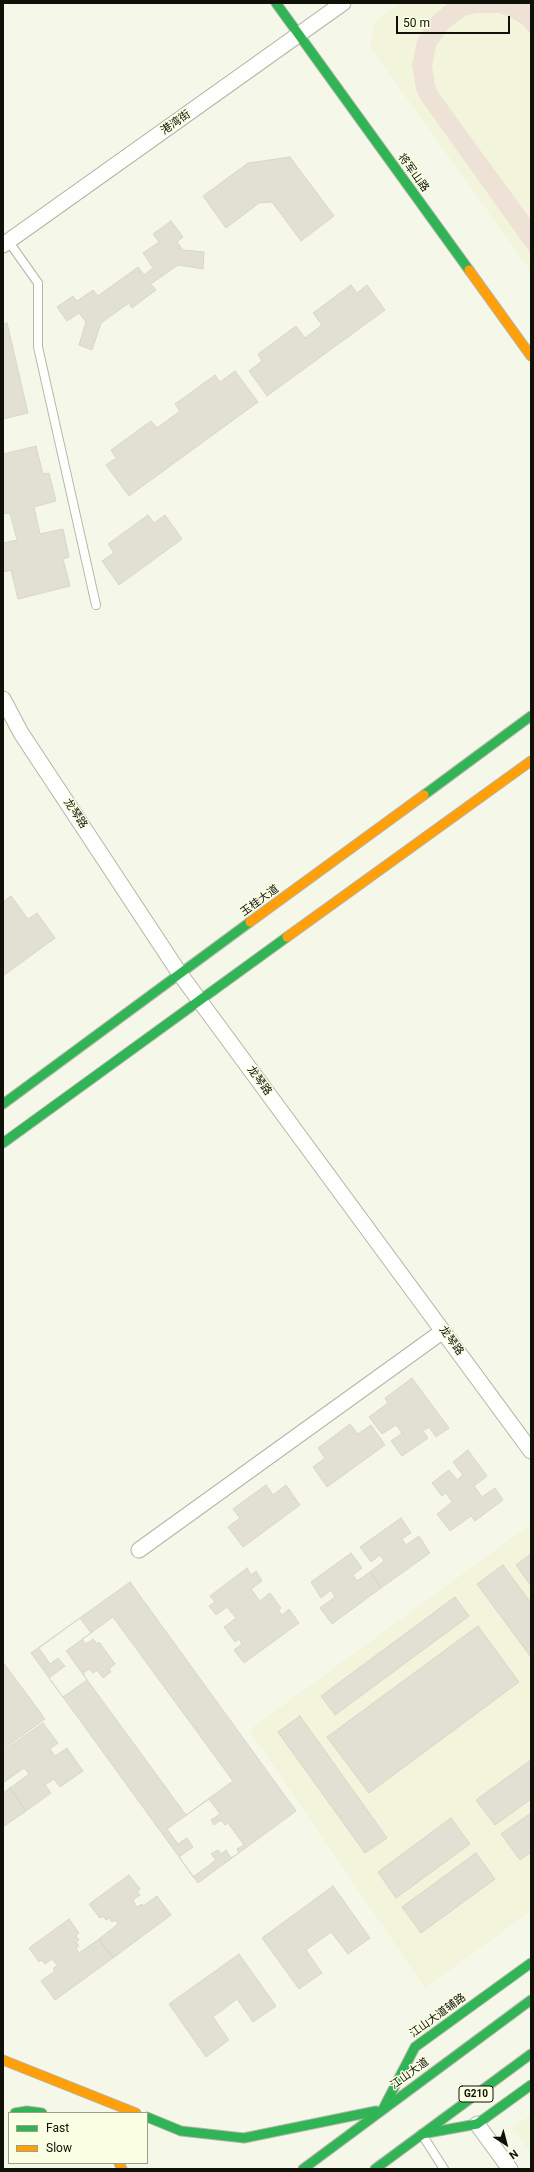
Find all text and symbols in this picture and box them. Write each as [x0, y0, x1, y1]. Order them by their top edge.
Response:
scale bar [398, 8, 512, 34]
text: 50 m [403, 16, 430, 30]
street label: 港湾街 [159, 108, 193, 138]
street label: 将军山路 [395, 151, 431, 195]
street label: 龙琴路 [60, 797, 90, 831]
street label: 玉桂大道 [238, 883, 282, 919]
street label: 龙琴路 [244, 1064, 274, 1098]
street label: 龙琴路 [436, 1324, 466, 1358]
street label: 江山大道辅路 [407, 1991, 469, 2041]
street label: 江山大道 [388, 2056, 432, 2092]
road number: G210 [459, 2086, 493, 2102]
legend [8, 2112, 148, 2164]
text: Fast [46, 2121, 69, 2135]
north arrow [486, 2124, 526, 2164]
text: Slow [46, 2141, 72, 2155]
text: N [506, 2147, 520, 2162]

